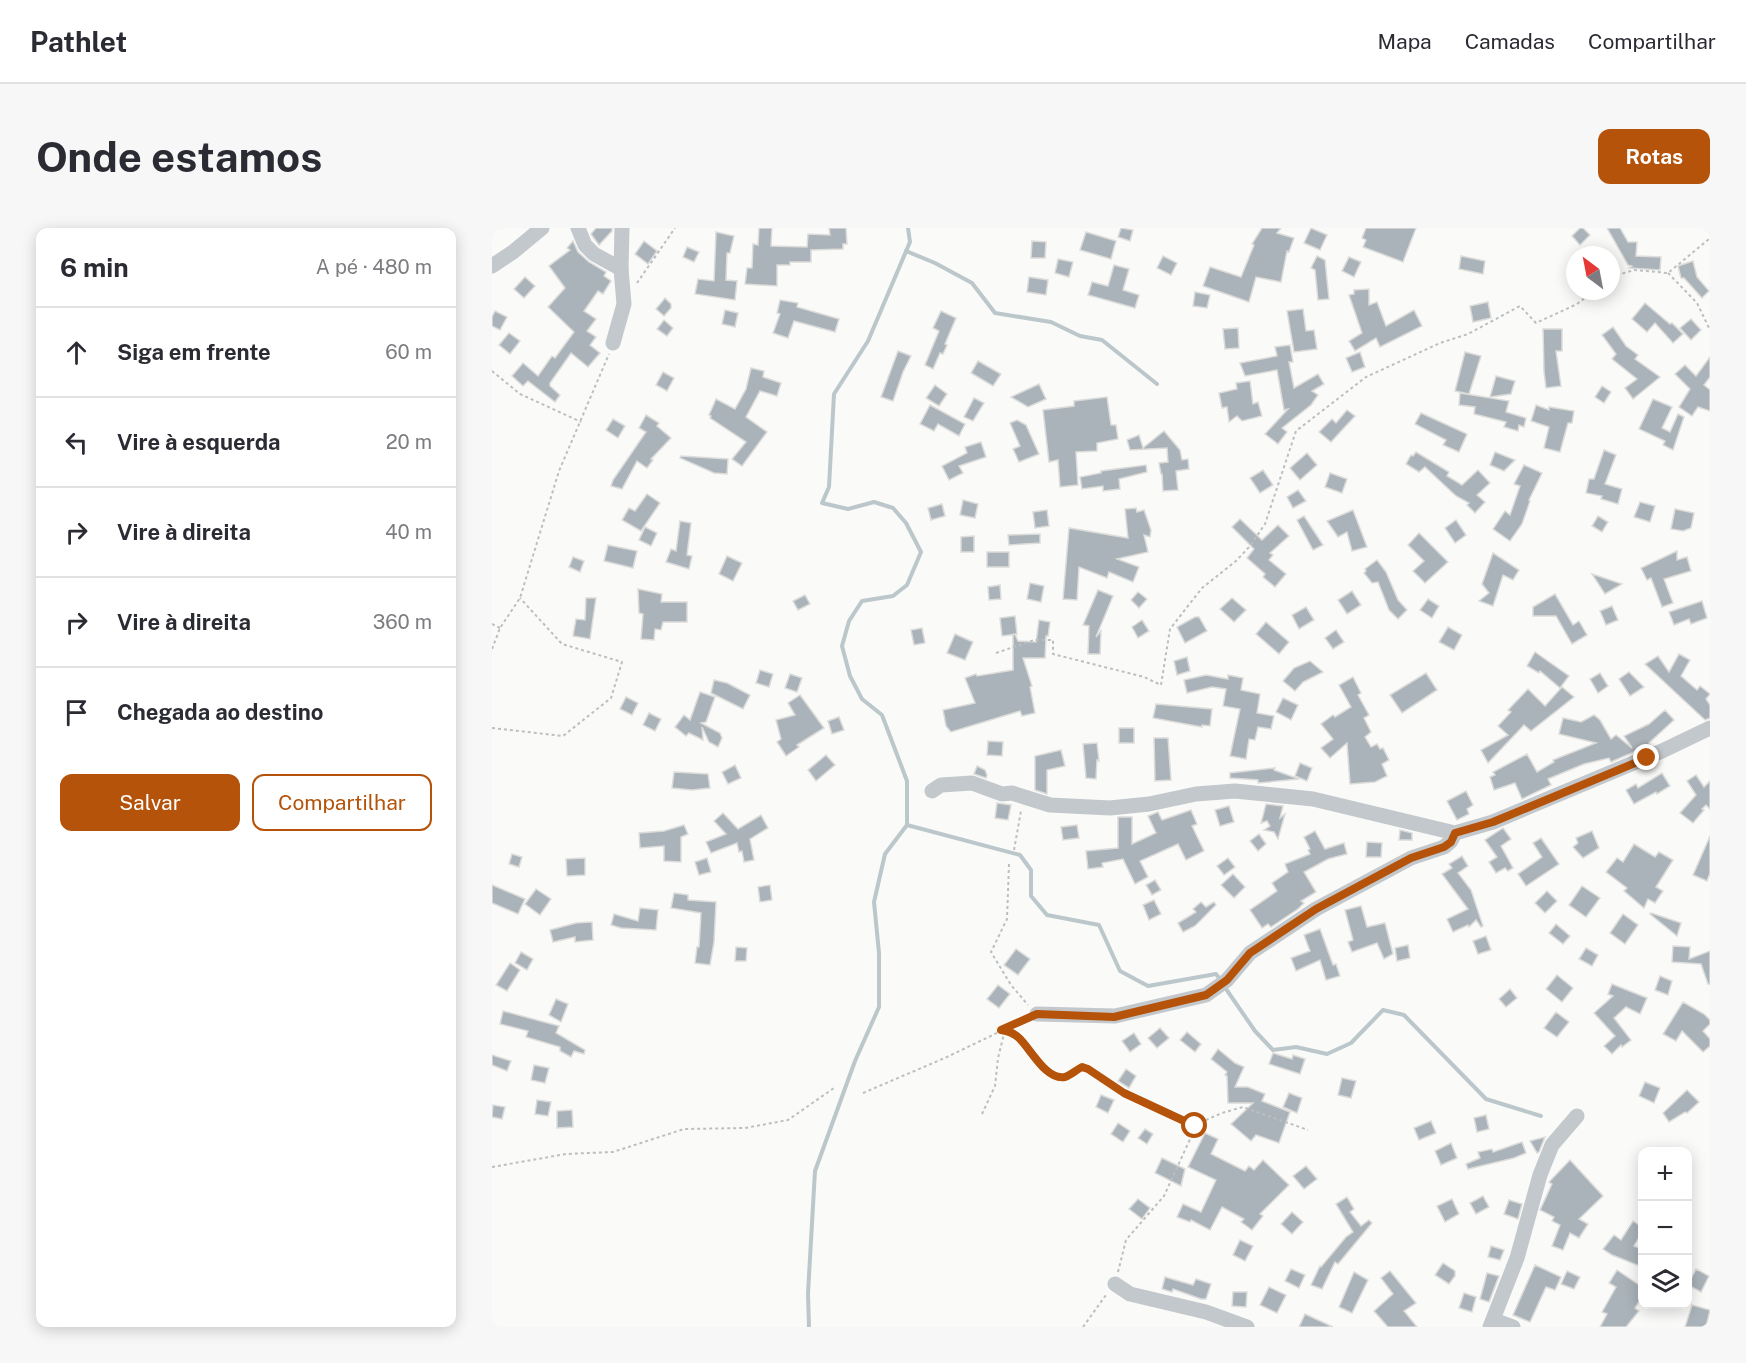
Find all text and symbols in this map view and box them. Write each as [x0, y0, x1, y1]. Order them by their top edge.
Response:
text: Pathlet [30, 25, 127, 58]
text: Mapa [1378, 29, 1432, 54]
text: Camadas [1465, 29, 1555, 54]
text: Compartilhar [1588, 29, 1716, 54]
button: Rotas [1598, 129, 1710, 184]
text: Onde estamos [36, 132, 322, 181]
north arrow [1566, 246, 1620, 300]
text: 6 min [60, 252, 129, 283]
text: A pé · 480 m [316, 255, 432, 279]
icon: ahead [60, 336, 93, 369]
text: Siga em frente [117, 339, 271, 365]
text: 60 m [385, 340, 432, 364]
icon: left [60, 426, 93, 459]
text: Vire à esquerda [117, 429, 281, 455]
text: 20 m [386, 430, 432, 454]
icon: right [60, 516, 93, 549]
text: Vire à direita [117, 519, 251, 545]
text: 40 m [385, 520, 432, 544]
icon: right [60, 606, 93, 639]
text: Vire à direita [117, 609, 251, 635]
text: 360 m [373, 610, 432, 634]
icon: arrive [60, 696, 93, 729]
text: Chegada ao destino [117, 699, 323, 725]
route end [1633, 744, 1659, 770]
button: Salvar [60, 774, 240, 831]
button: Compartilhar [252, 774, 432, 831]
route start [1181, 1112, 1207, 1138]
map controls [1638, 1147, 1692, 1309]
button: + [1638, 1147, 1692, 1201]
button: − [1638, 1201, 1692, 1255]
button: layers [1638, 1255, 1692, 1309]

